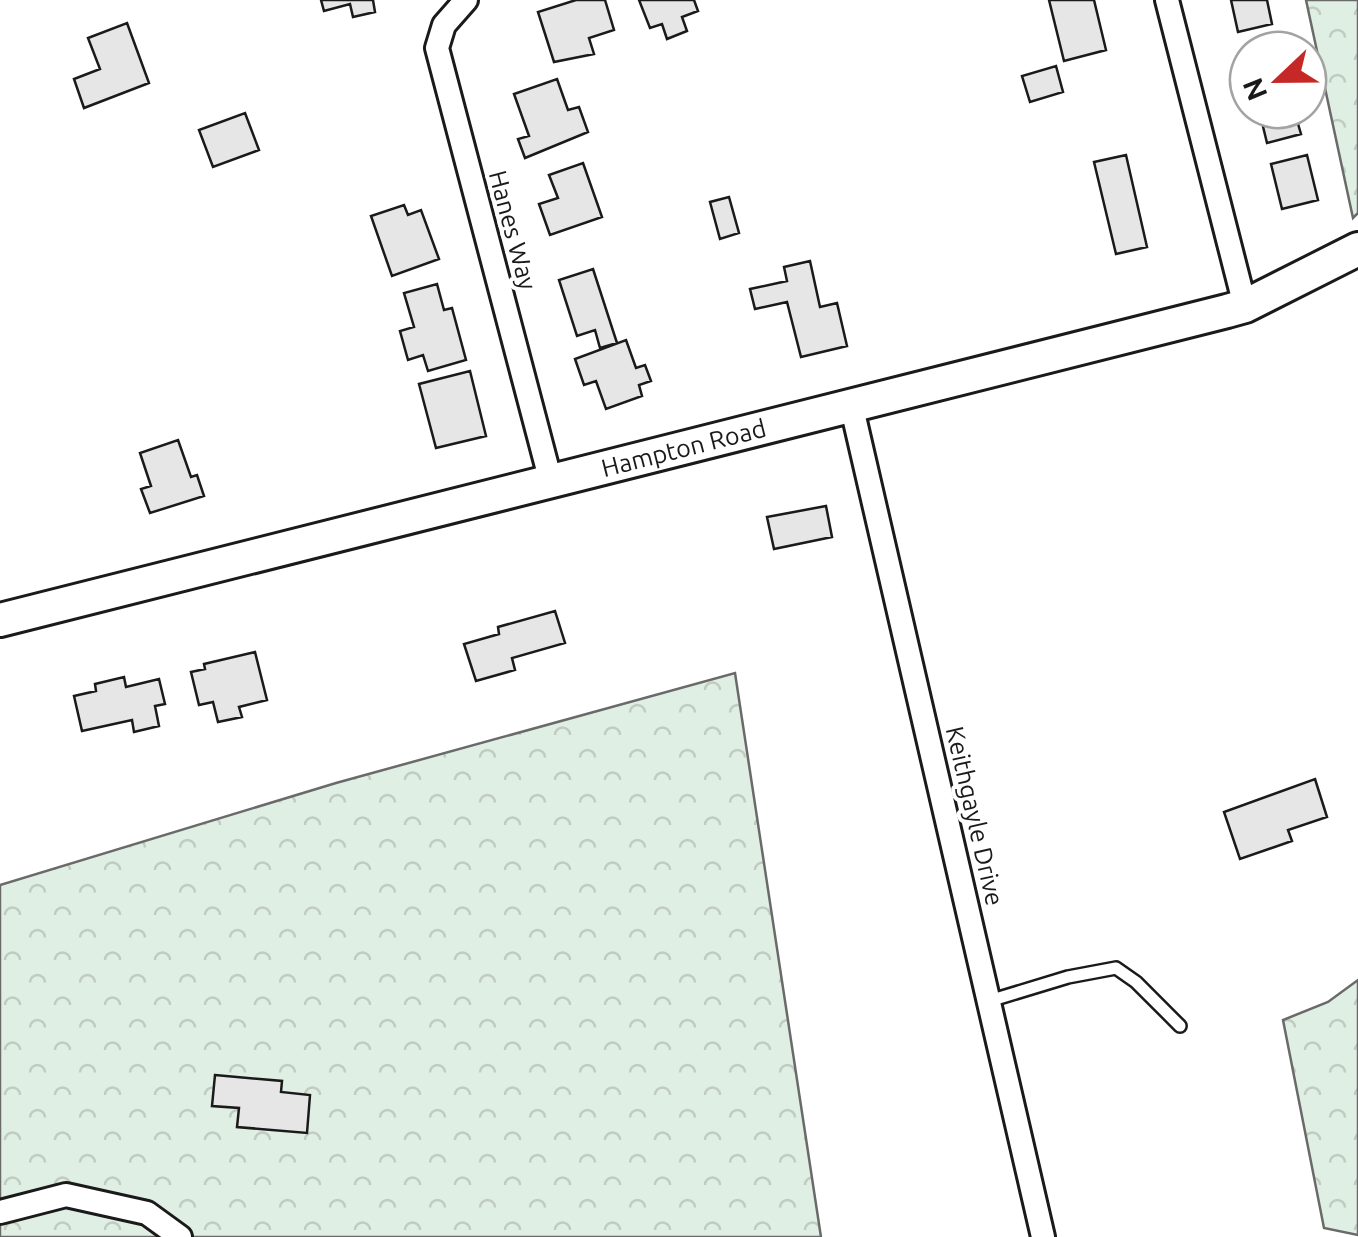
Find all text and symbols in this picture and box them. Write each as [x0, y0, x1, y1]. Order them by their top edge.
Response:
north arrow [1228, 30, 1328, 130]
text: N [1236, 74, 1273, 105]
street label: Hanes Way [484, 167, 542, 293]
street label: Hampton Road [598, 414, 769, 482]
street label: Keithgayle Drive [941, 724, 1009, 908]

